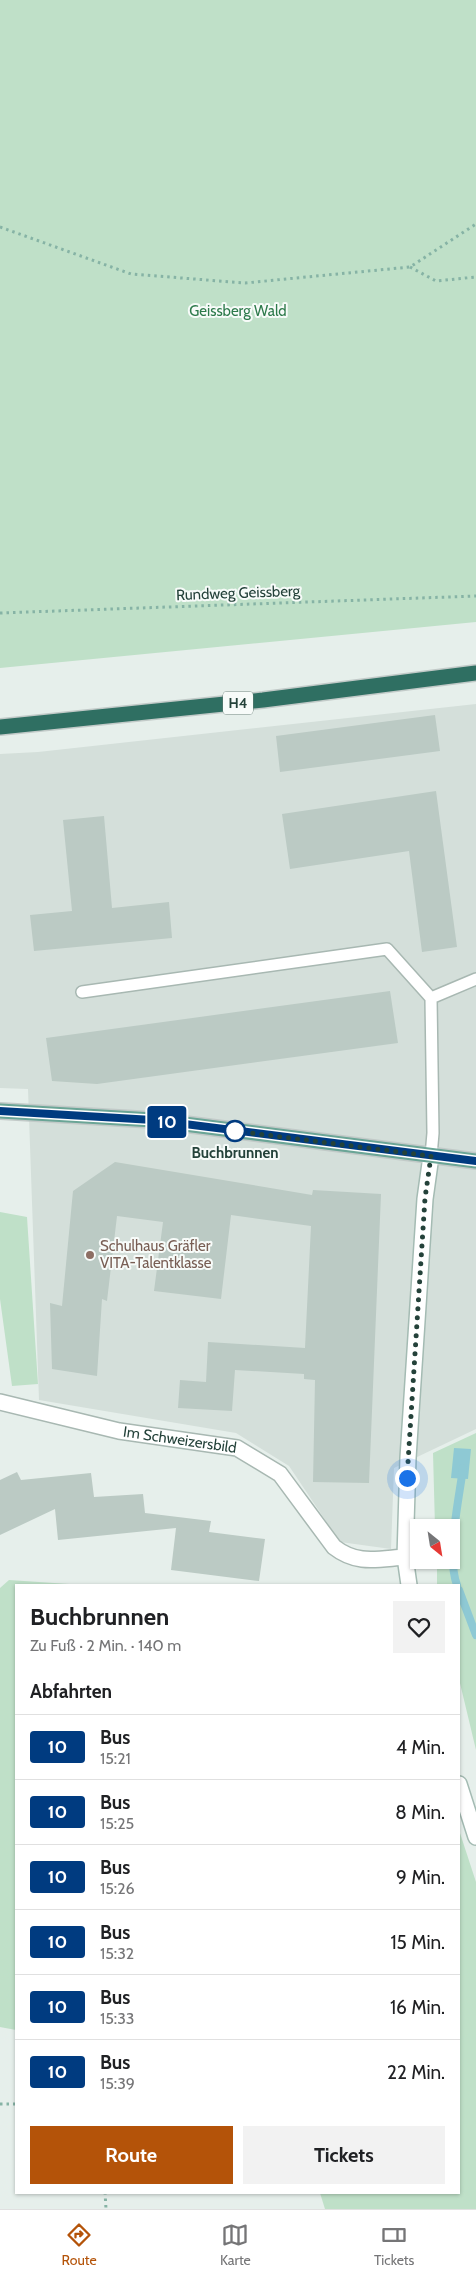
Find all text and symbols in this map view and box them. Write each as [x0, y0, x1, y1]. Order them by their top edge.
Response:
park label: Geissberg Wald [189, 302, 287, 320]
street label: Rundweg Geissberg [176, 582, 301, 604]
road number: H4 [223, 691, 253, 714]
line badge: 10 [144, 1106, 190, 1138]
text: 10 [157, 1111, 177, 1133]
marker: Buchbrunnen [224, 1120, 246, 1142]
place label: Buchbrunnen [191, 1144, 279, 1162]
place label: Schulhaus Gräfler VITA-Talentklasse [100, 1237, 212, 1272]
marker: Schulhaus Gräfler VITA-Talentklasse [84, 1249, 96, 1261]
street label: Im Schweizersbild [122, 1423, 238, 1457]
your location [395, 1466, 420, 1491]
north arrow [410, 1519, 460, 1569]
map controls [410, 1519, 460, 1569]
button: heart [393, 1601, 445, 1653]
text: Buchbrunnen [30, 1602, 169, 1631]
text: Zu Fuß · 2 Min. · 140 m [30, 1636, 181, 1655]
text: Abfahrten [30, 1680, 112, 1703]
text: Bus [100, 1726, 130, 1749]
text: 10 [48, 1736, 67, 1758]
text: 4 Min. [396, 1736, 445, 1759]
text: 15:21 [100, 1749, 131, 1768]
text: Bus [100, 1791, 130, 1814]
text: 10 [48, 1801, 67, 1823]
text: 8 Min. [395, 1801, 445, 1824]
text: 15:25 [100, 1814, 134, 1833]
text: Bus [100, 1856, 130, 1879]
text: 10 [48, 1866, 67, 1888]
text: 9 Min. [396, 1866, 445, 1889]
text: 15:26 [100, 1879, 135, 1898]
text: Bus [100, 1921, 130, 1944]
text: 10 [48, 1931, 67, 1953]
text: 15 Min. [390, 1931, 445, 1954]
text: 15:32 [100, 1944, 134, 1963]
text: Bus [100, 1986, 130, 2009]
text: 10 [48, 1996, 67, 2018]
text: 16 Min. [390, 1996, 445, 2019]
text: 15:33 [100, 2009, 135, 2028]
text: Bus [100, 2051, 130, 2074]
text: 10 [48, 2061, 67, 2083]
text: 22 Min. [387, 2061, 445, 2084]
text: 15:39 [100, 2074, 135, 2093]
button: Route [30, 2126, 233, 2184]
button: Tickets [243, 2126, 445, 2184]
tab: Route [62, 2221, 97, 2269]
tab: Karte [220, 2221, 251, 2269]
tab: Tickets [374, 2221, 414, 2269]

